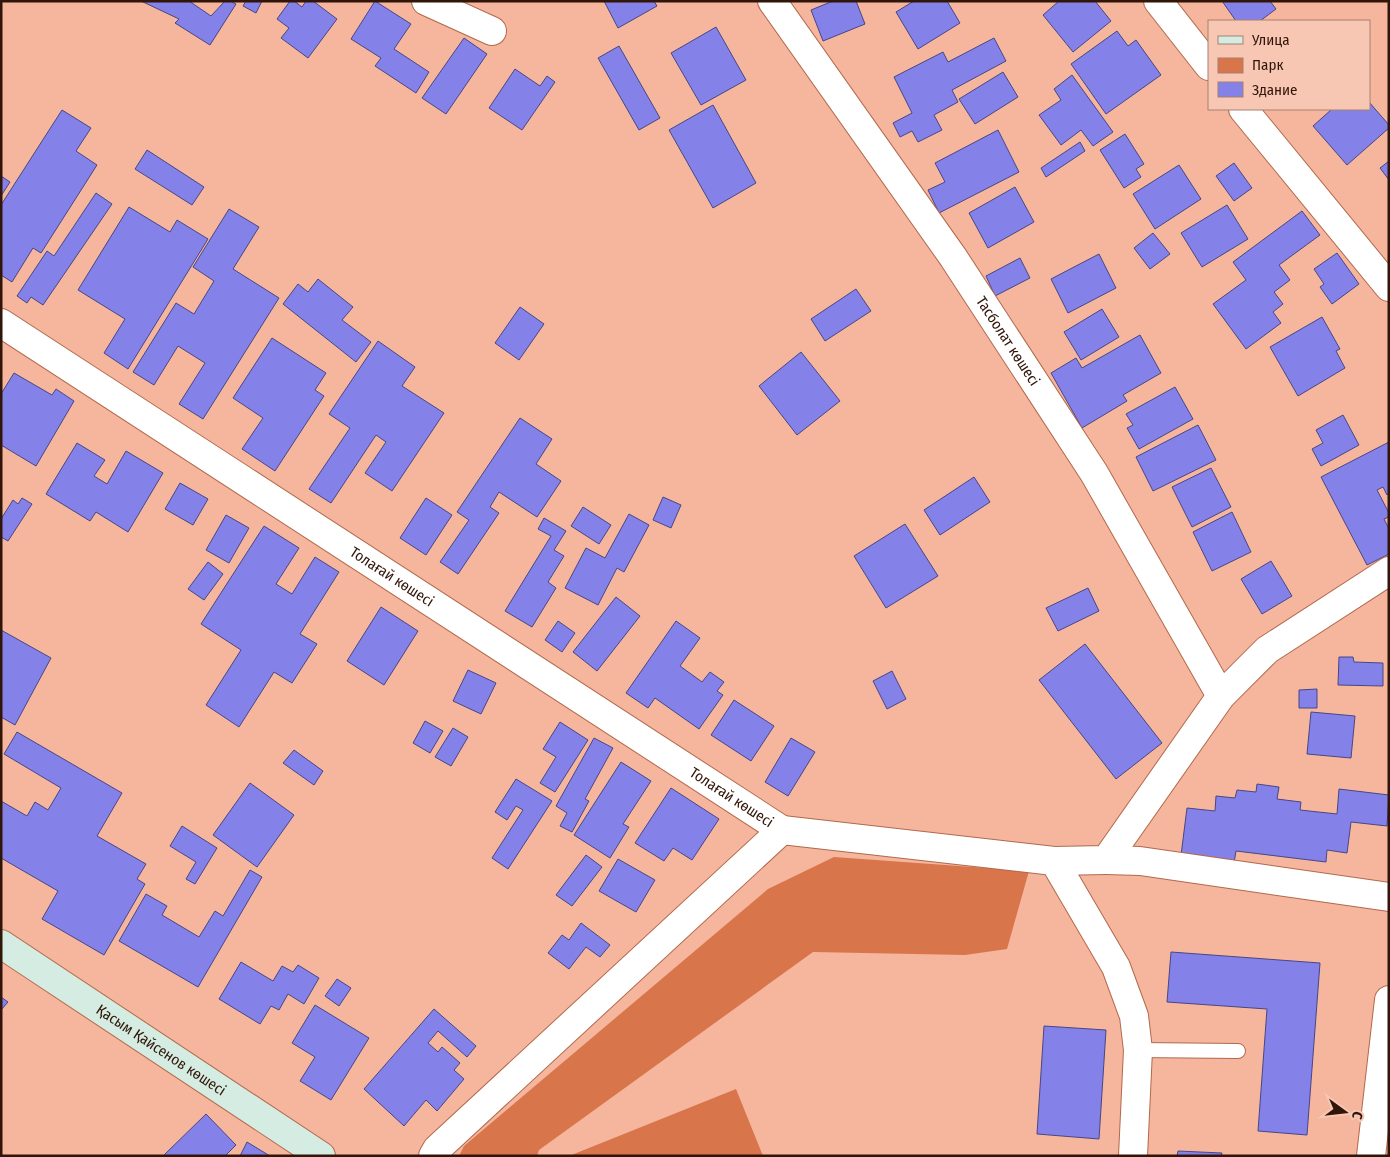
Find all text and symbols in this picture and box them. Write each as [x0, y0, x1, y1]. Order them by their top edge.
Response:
legend [1208, 20, 1370, 110]
text: Улица [1251, 31, 1290, 49]
text: Парк [1252, 56, 1283, 74]
text: Здание [1252, 81, 1298, 99]
street label: Тасболат көшесі [972, 293, 1044, 389]
street label: Толағай көшесі [347, 543, 437, 611]
street label: Толағай көшесі [686, 763, 777, 831]
street label: Қасым Қайсенов көшесі [93, 1001, 229, 1099]
north arrow [1320, 1087, 1370, 1137]
text: С [1348, 1109, 1366, 1122]

